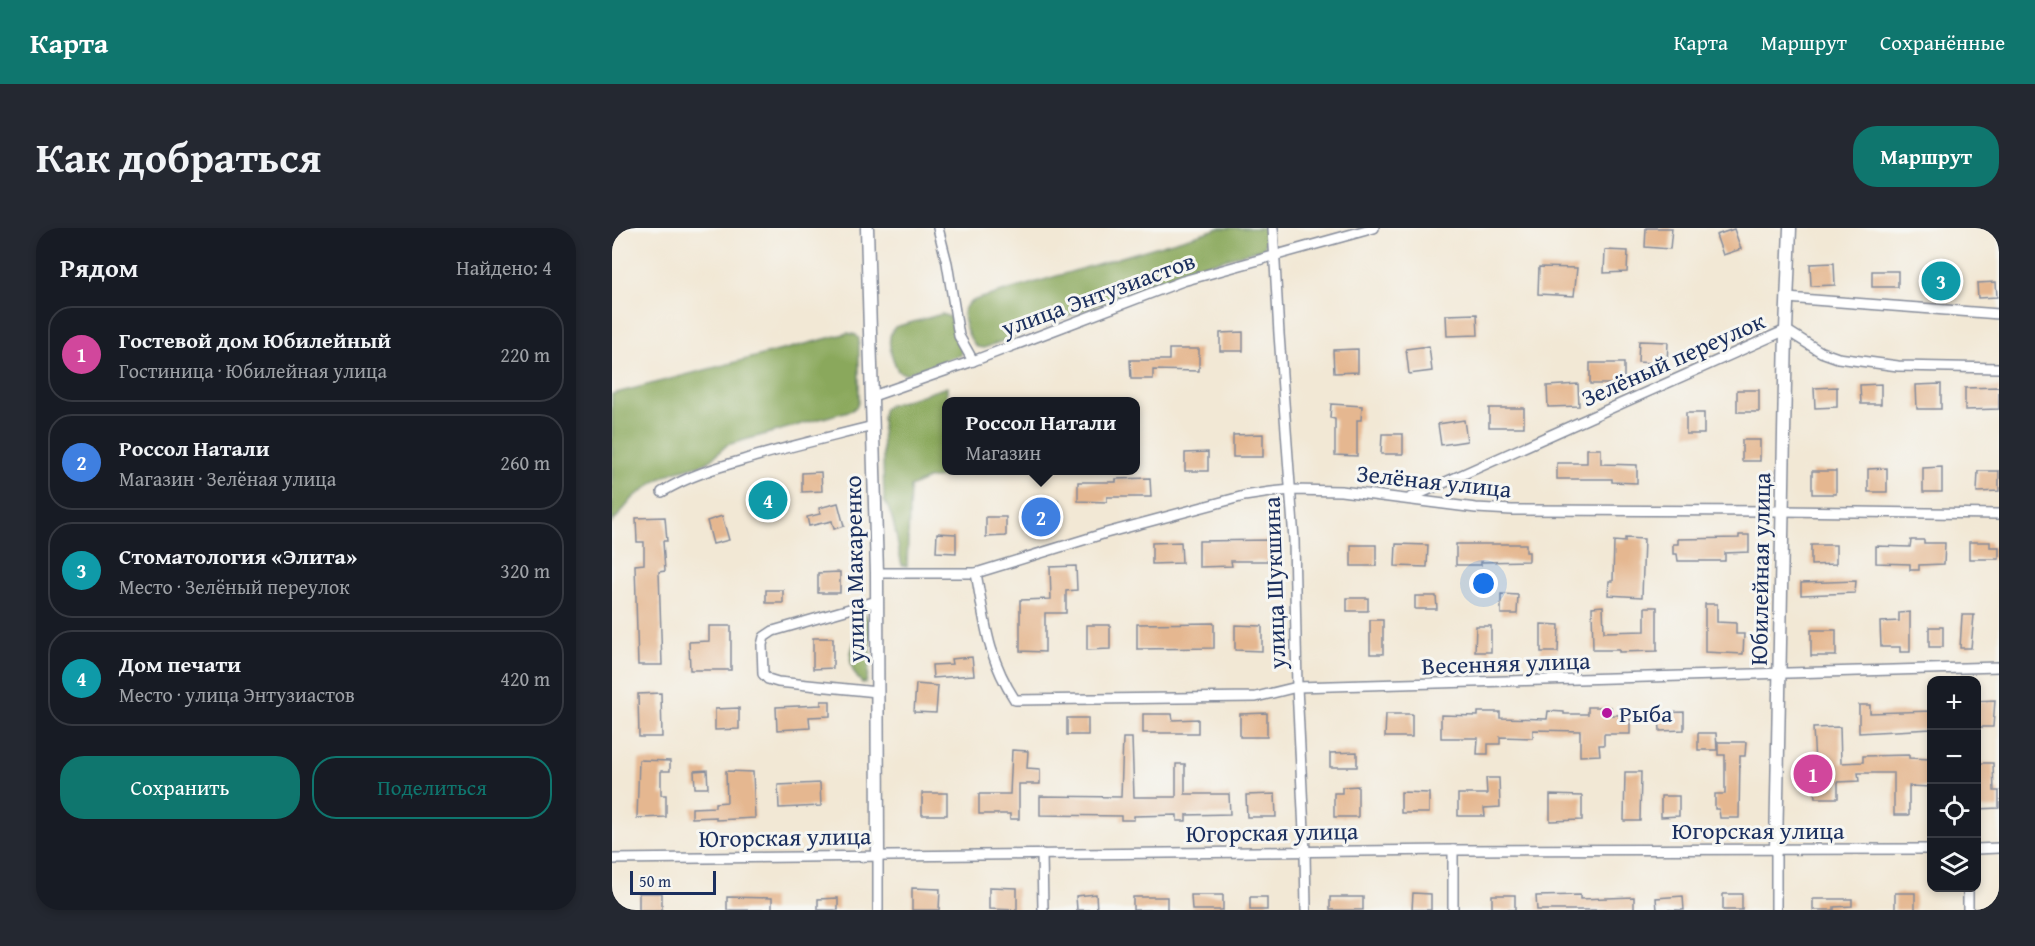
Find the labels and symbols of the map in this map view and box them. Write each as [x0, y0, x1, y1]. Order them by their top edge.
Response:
street label: улица Энтузиастов [995, 243, 1200, 346]
pin: 3 [1922, 259, 1960, 304]
street label: Зелёный переулок [1576, 303, 1771, 415]
street label: Зелёная улица [1355, 455, 1514, 507]
street label: Юбилейная улица [1741, 471, 1779, 666]
street label: улица Макаренко [835, 475, 873, 664]
pin: 4 [748, 478, 788, 522]
pin: 2 [1022, 494, 1060, 540]
street label: улица Шукшина [1253, 496, 1295, 671]
your location [1469, 569, 1498, 598]
street label: Весенняя улица [1421, 643, 1592, 683]
place label: Рыба [1619, 696, 1673, 731]
marker: Рыба [1600, 706, 1614, 720]
pin: 1 [1794, 752, 1832, 796]
street label: Югорская улица [1185, 813, 1359, 851]
street label: Югорская улица [1672, 813, 1845, 848]
street label: Югорская улица [698, 818, 872, 856]
scale bar [630, 868, 716, 896]

